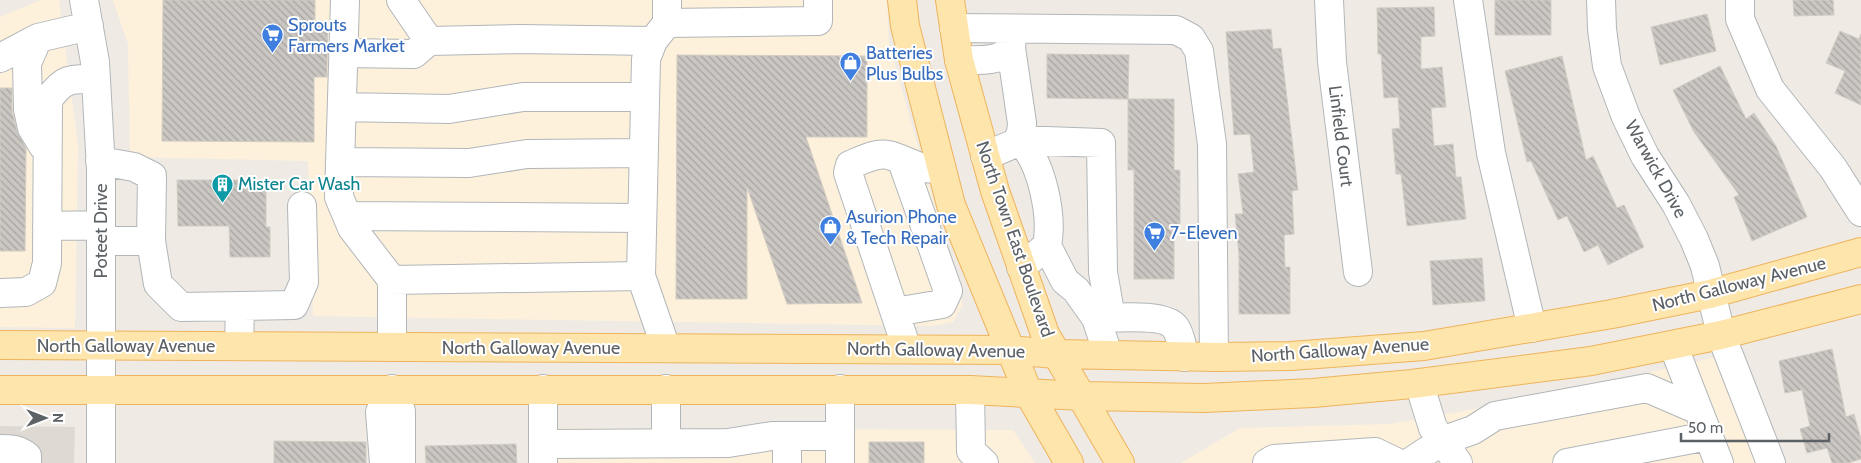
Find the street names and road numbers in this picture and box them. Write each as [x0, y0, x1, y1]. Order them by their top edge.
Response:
street label: Linfield Court [1324, 84, 1358, 188]
street label: Warwick Drive [1620, 116, 1692, 222]
street label: North Town East Boulevard [971, 138, 1059, 340]
street label: Poteet Drive [90, 184, 112, 278]
street label: North Galloway Avenue [1650, 252, 1828, 316]
street label: North Galloway Avenue [1250, 333, 1430, 367]
street label: North Galloway Avenue [37, 335, 215, 357]
street label: North Galloway Avenue [442, 337, 620, 359]
street label: North Galloway Avenue [847, 337, 1025, 363]

